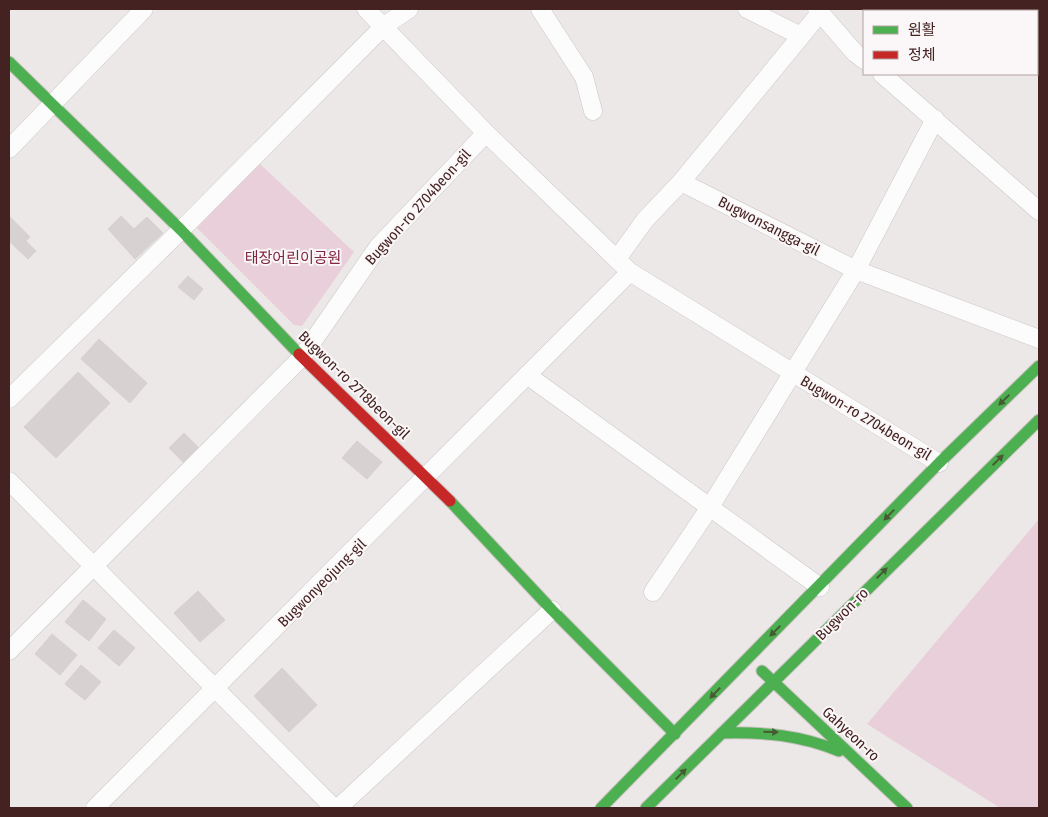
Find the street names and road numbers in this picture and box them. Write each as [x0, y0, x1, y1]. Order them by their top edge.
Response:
street label: Bugwon-ro 2704beon-gil [361, 145, 475, 269]
street label: Bugwonsangga-gil [715, 193, 823, 259]
street label: Bugwon-ro 2718beon-gil [295, 327, 413, 443]
street label: Bugwon-ro 2704beon-gil [797, 372, 935, 464]
street label: Bugwonyeojung-gil [274, 535, 370, 631]
street label: Bugwon-ro [812, 584, 872, 644]
street label: Gahyeon-ro [819, 703, 883, 765]

